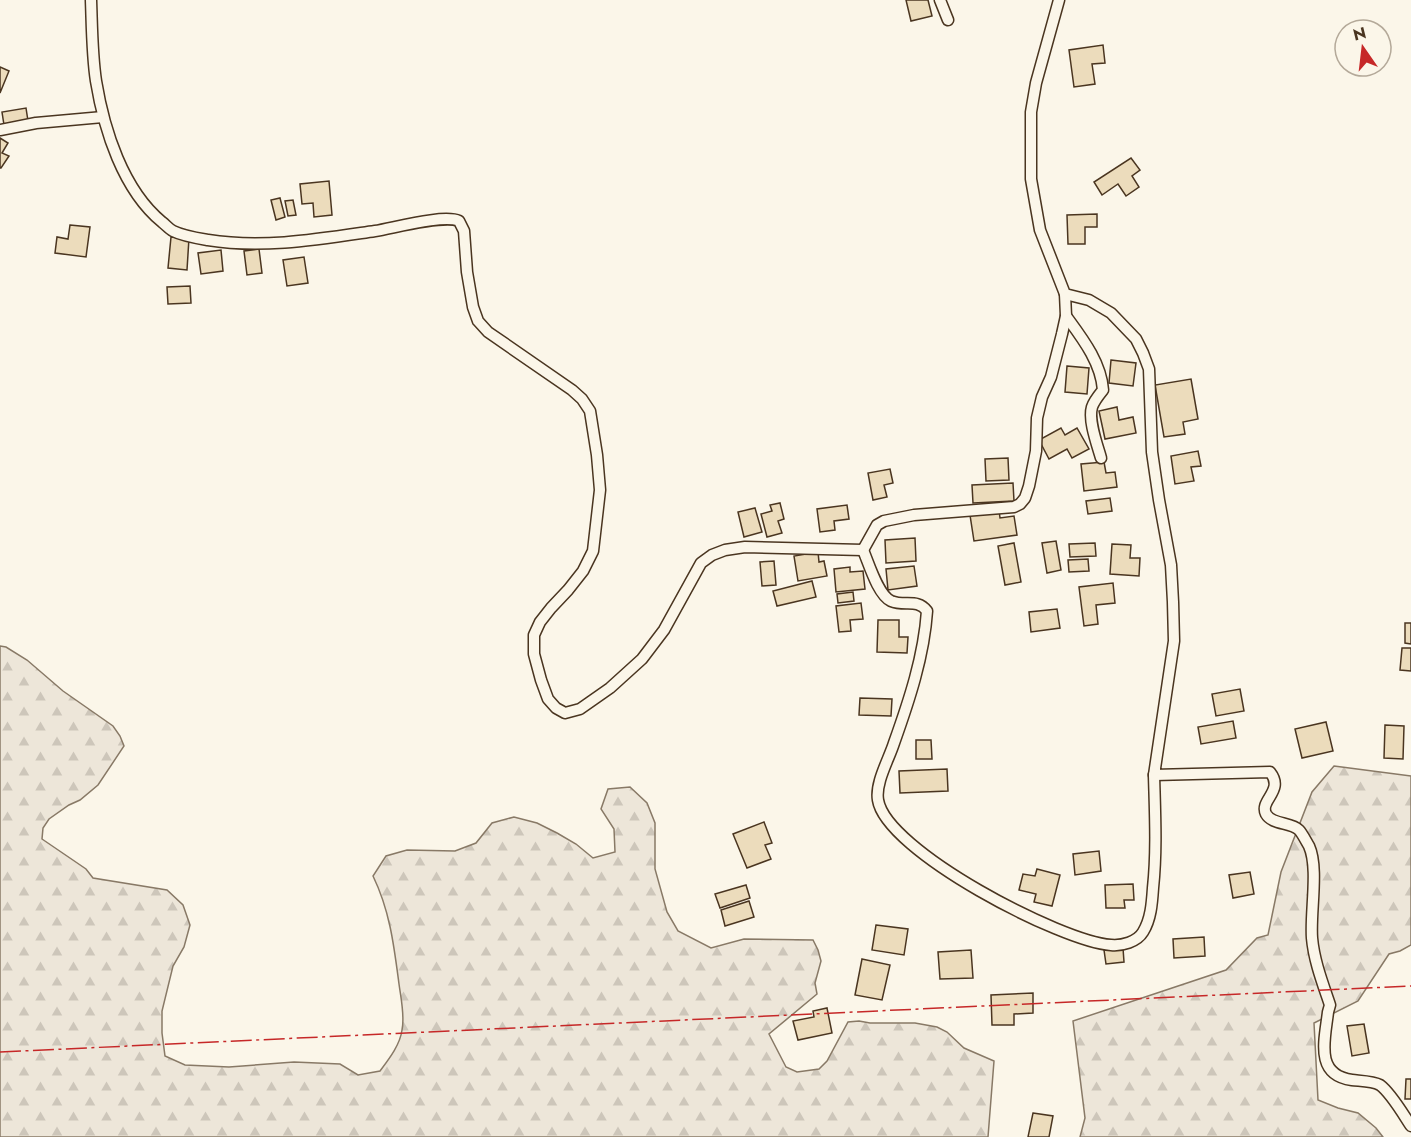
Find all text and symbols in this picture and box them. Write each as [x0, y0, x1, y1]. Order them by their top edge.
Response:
north arrow [1333, 18, 1393, 78]
text: N [1351, 21, 1368, 47]

